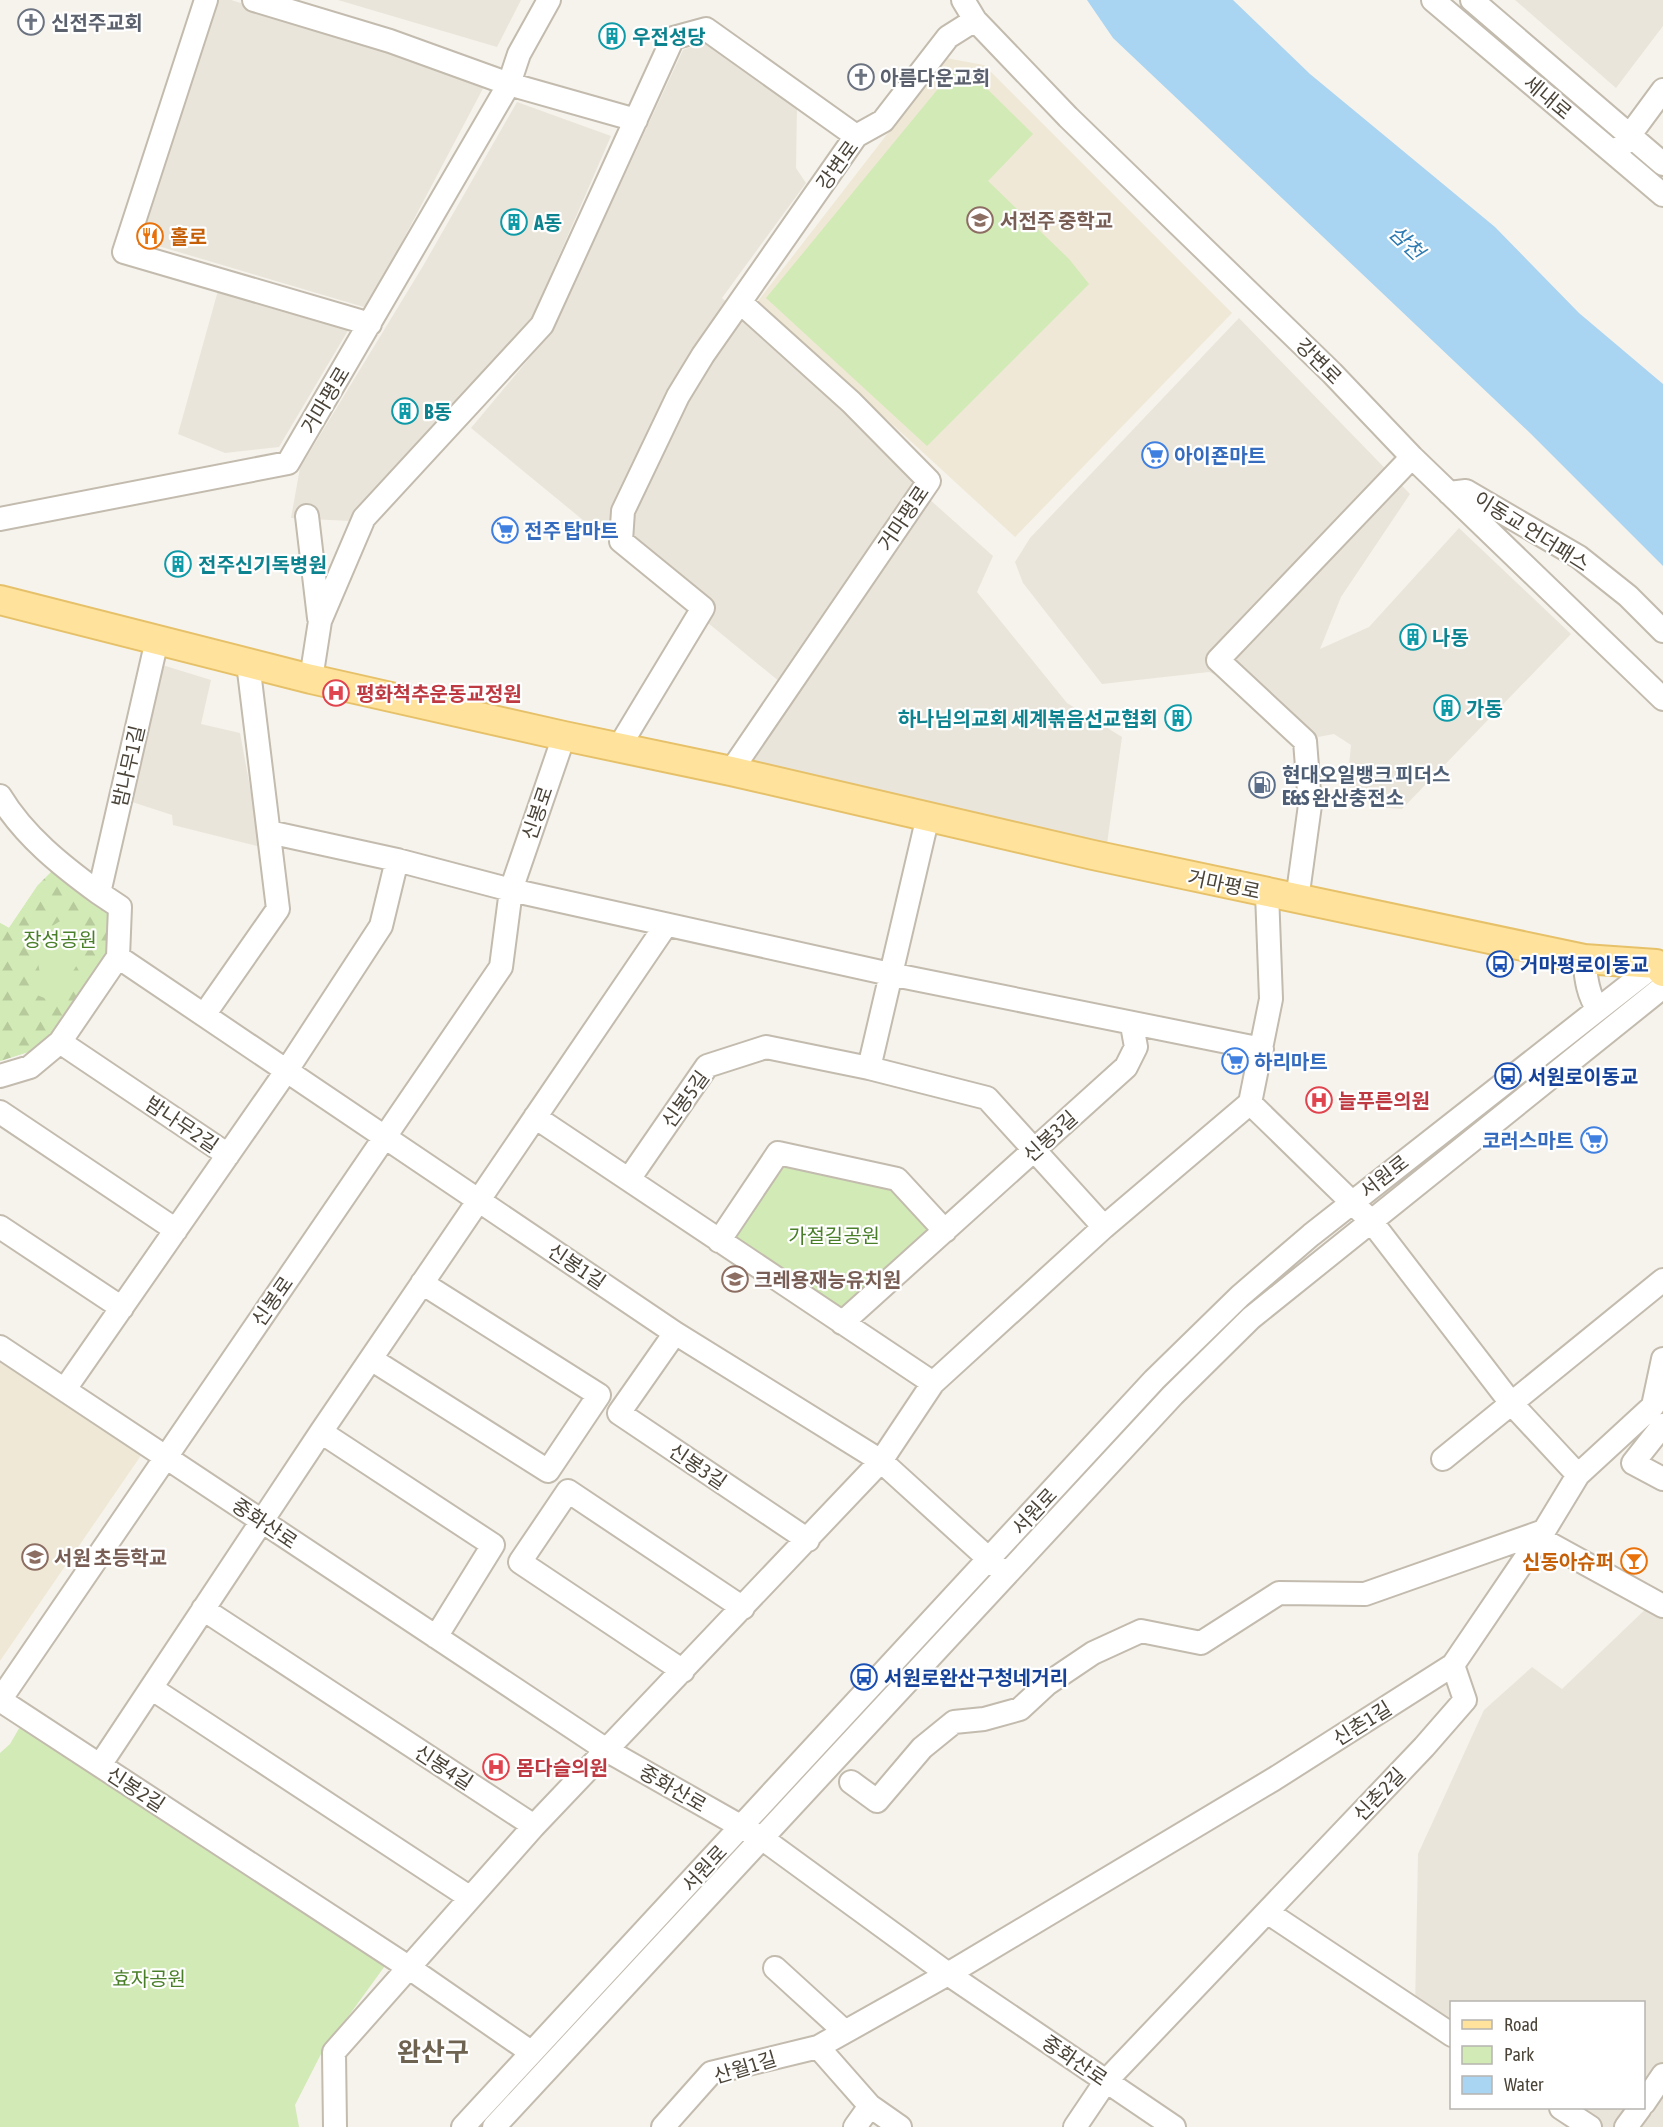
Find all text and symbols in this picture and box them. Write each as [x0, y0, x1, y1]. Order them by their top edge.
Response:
church icon: 신전주교회 [16, 7, 46, 37]
place label: 신전주교회 [51, 11, 143, 34]
building icon: 우전성당 [597, 21, 627, 51]
place label: 우전성당 [632, 25, 706, 48]
church icon: 아름다운교회 [846, 62, 876, 92]
place label: 아름다운교회 [880, 66, 990, 89]
street label: 세내로 [1519, 70, 1577, 124]
street label: 강변로 [811, 136, 863, 194]
school or university icon: 서전주 중학교 [965, 205, 995, 235]
building icon: A동 [499, 207, 529, 237]
place label: 서전주 중학교 [1000, 209, 1113, 232]
place label: A동 [533, 211, 562, 234]
water label: 삼천 [1385, 220, 1431, 266]
restaurant icon: 홀로 [135, 221, 165, 251]
place label: 홀로 [170, 225, 207, 248]
street label: 강변로 [1291, 333, 1347, 389]
street label: 거마평로 [296, 363, 354, 437]
building icon: B동 [390, 396, 420, 426]
place label: B동 [424, 400, 452, 423]
supermarket icon: 아이죤마트 [1140, 440, 1170, 470]
place label: 아이죤마트 [1174, 444, 1266, 467]
street label: 거마평로 [873, 481, 933, 555]
street label: 이동교 언더패스 [1470, 486, 1594, 576]
supermarket icon: 전주 탑마트 [490, 515, 520, 545]
place label: 전주 탑마트 [524, 519, 619, 542]
building icon: 전주신기독병원 [163, 549, 193, 579]
place label: 전주신기독병원 [198, 553, 327, 576]
building icon: 나동 [1398, 622, 1428, 652]
place label: 나동 [1432, 626, 1469, 649]
hospital icon: 평화척추운동교정원 [321, 678, 351, 708]
place label: 평화척추운동교정원 [356, 682, 522, 705]
building icon: 가동 [1432, 693, 1462, 723]
place label: 가동 [1466, 697, 1503, 720]
building icon: 하나님의교회 세계볶음선교협회 [1163, 703, 1193, 733]
place label: 하나님의교회 세계볶음선교협회 [898, 707, 1158, 730]
street label: 밤나무1길 [107, 723, 149, 809]
place label: 현대오일뱅크 피더스 E&S 완산충전소 [1282, 763, 1450, 809]
fuel station icon: 현대오일뱅크 피더스 E&S 완산충전소 [1247, 770, 1277, 800]
street label: 신봉로 [517, 783, 557, 843]
street label: 거마평로 [1186, 865, 1262, 903]
park label: 장성공원 [23, 928, 97, 951]
bus stop icon: 거마평로이동교 [1485, 949, 1515, 979]
place label: 거마평로이동교 [1520, 953, 1649, 976]
supermarket icon: 하리마트 [1220, 1046, 1250, 1076]
place label: 하리마트 [1254, 1050, 1328, 1073]
bus stop icon: 서원로이동교 [1493, 1061, 1523, 1091]
place label: 서원로이동교 [1528, 1065, 1638, 1088]
street label: 신봉5길 [657, 1066, 713, 1132]
hospital icon: 늘푸른의원 [1304, 1085, 1334, 1115]
place label: 늘푸른의원 [1338, 1089, 1430, 1112]
street label: 밤나무2길 [141, 1091, 223, 1157]
street label: 신봉3길 [1018, 1106, 1082, 1166]
supermarket icon: 코러스마트 [1579, 1125, 1609, 1155]
place label: 코러스마트 [1482, 1129, 1574, 1152]
street label: 서원로 [1355, 1150, 1413, 1202]
park label: 가절길공원 [788, 1224, 880, 1247]
street label: 신봉1길 [544, 1238, 610, 1294]
school or university icon: 크레용재능유치원 [720, 1264, 750, 1294]
place label: 크레용재능유치원 [754, 1268, 901, 1291]
street label: 신봉로 [247, 1272, 297, 1330]
street label: 신봉3길 [665, 1438, 731, 1494]
street label: 서원로 [1007, 1483, 1061, 1539]
street label: 중화산로 [228, 1493, 302, 1553]
school or university icon: 서원 초등학교 [20, 1542, 50, 1572]
place label: 서원 초등학교 [54, 1546, 167, 1569]
bar icon: 신동아슈퍼 [1619, 1546, 1649, 1576]
place label: 신동아슈퍼 [1522, 1550, 1614, 1573]
bus stop icon: 서원로완산구청네거리 [849, 1662, 879, 1692]
place label: 서원로완산구청네거리 [884, 1666, 1068, 1689]
street label: 신촌1길 [1329, 1696, 1395, 1750]
street label: 신봉4길 [411, 1740, 477, 1794]
hospital icon: 몸다슬의원 [481, 1752, 511, 1782]
place label: 몸다슬의원 [516, 1756, 608, 1779]
street label: 중화산로 [635, 1760, 711, 1816]
street label: 신봉2길 [103, 1762, 169, 1816]
street label: 신촌2길 [1348, 1763, 1410, 1825]
street label: 서원로 [677, 1840, 731, 1896]
park label: 효자공원 [112, 1967, 186, 1990]
legend [1450, 2001, 1645, 2109]
text: Road [1504, 2014, 1538, 2035]
street label: 중화산로 [1038, 2030, 1112, 2090]
district label: 완산구 [397, 2037, 469, 2067]
text: Park [1504, 2044, 1534, 2065]
street label: 산월1길 [711, 2047, 779, 2087]
text: Water [1504, 2074, 1544, 2095]

